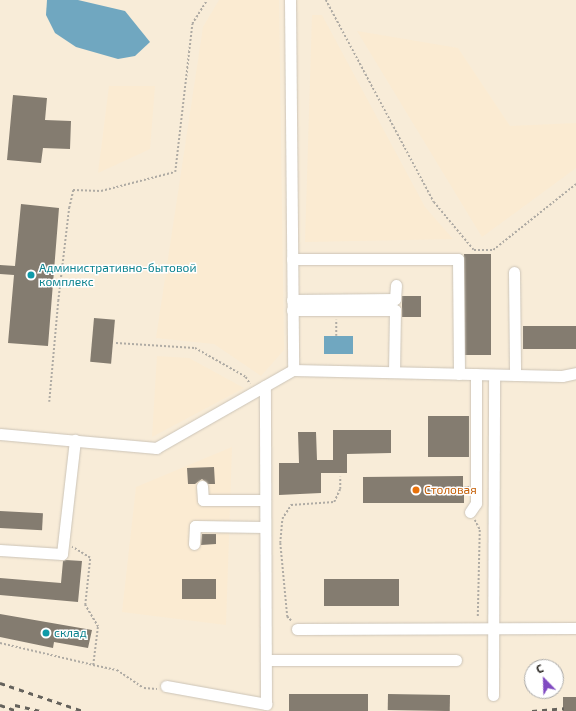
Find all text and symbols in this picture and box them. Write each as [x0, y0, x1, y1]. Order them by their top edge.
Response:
place label: Административно-бытовой комплекс [39, 261, 196, 289]
marker: Административно-бытовой комплекс [26, 270, 36, 280]
place label: Столовая [424, 483, 477, 497]
marker: Столовая [411, 485, 421, 495]
place label: склад [54, 626, 87, 640]
marker: склад [41, 628, 51, 638]
north arrow [524, 659, 564, 699]
text: С [534, 661, 545, 676]

